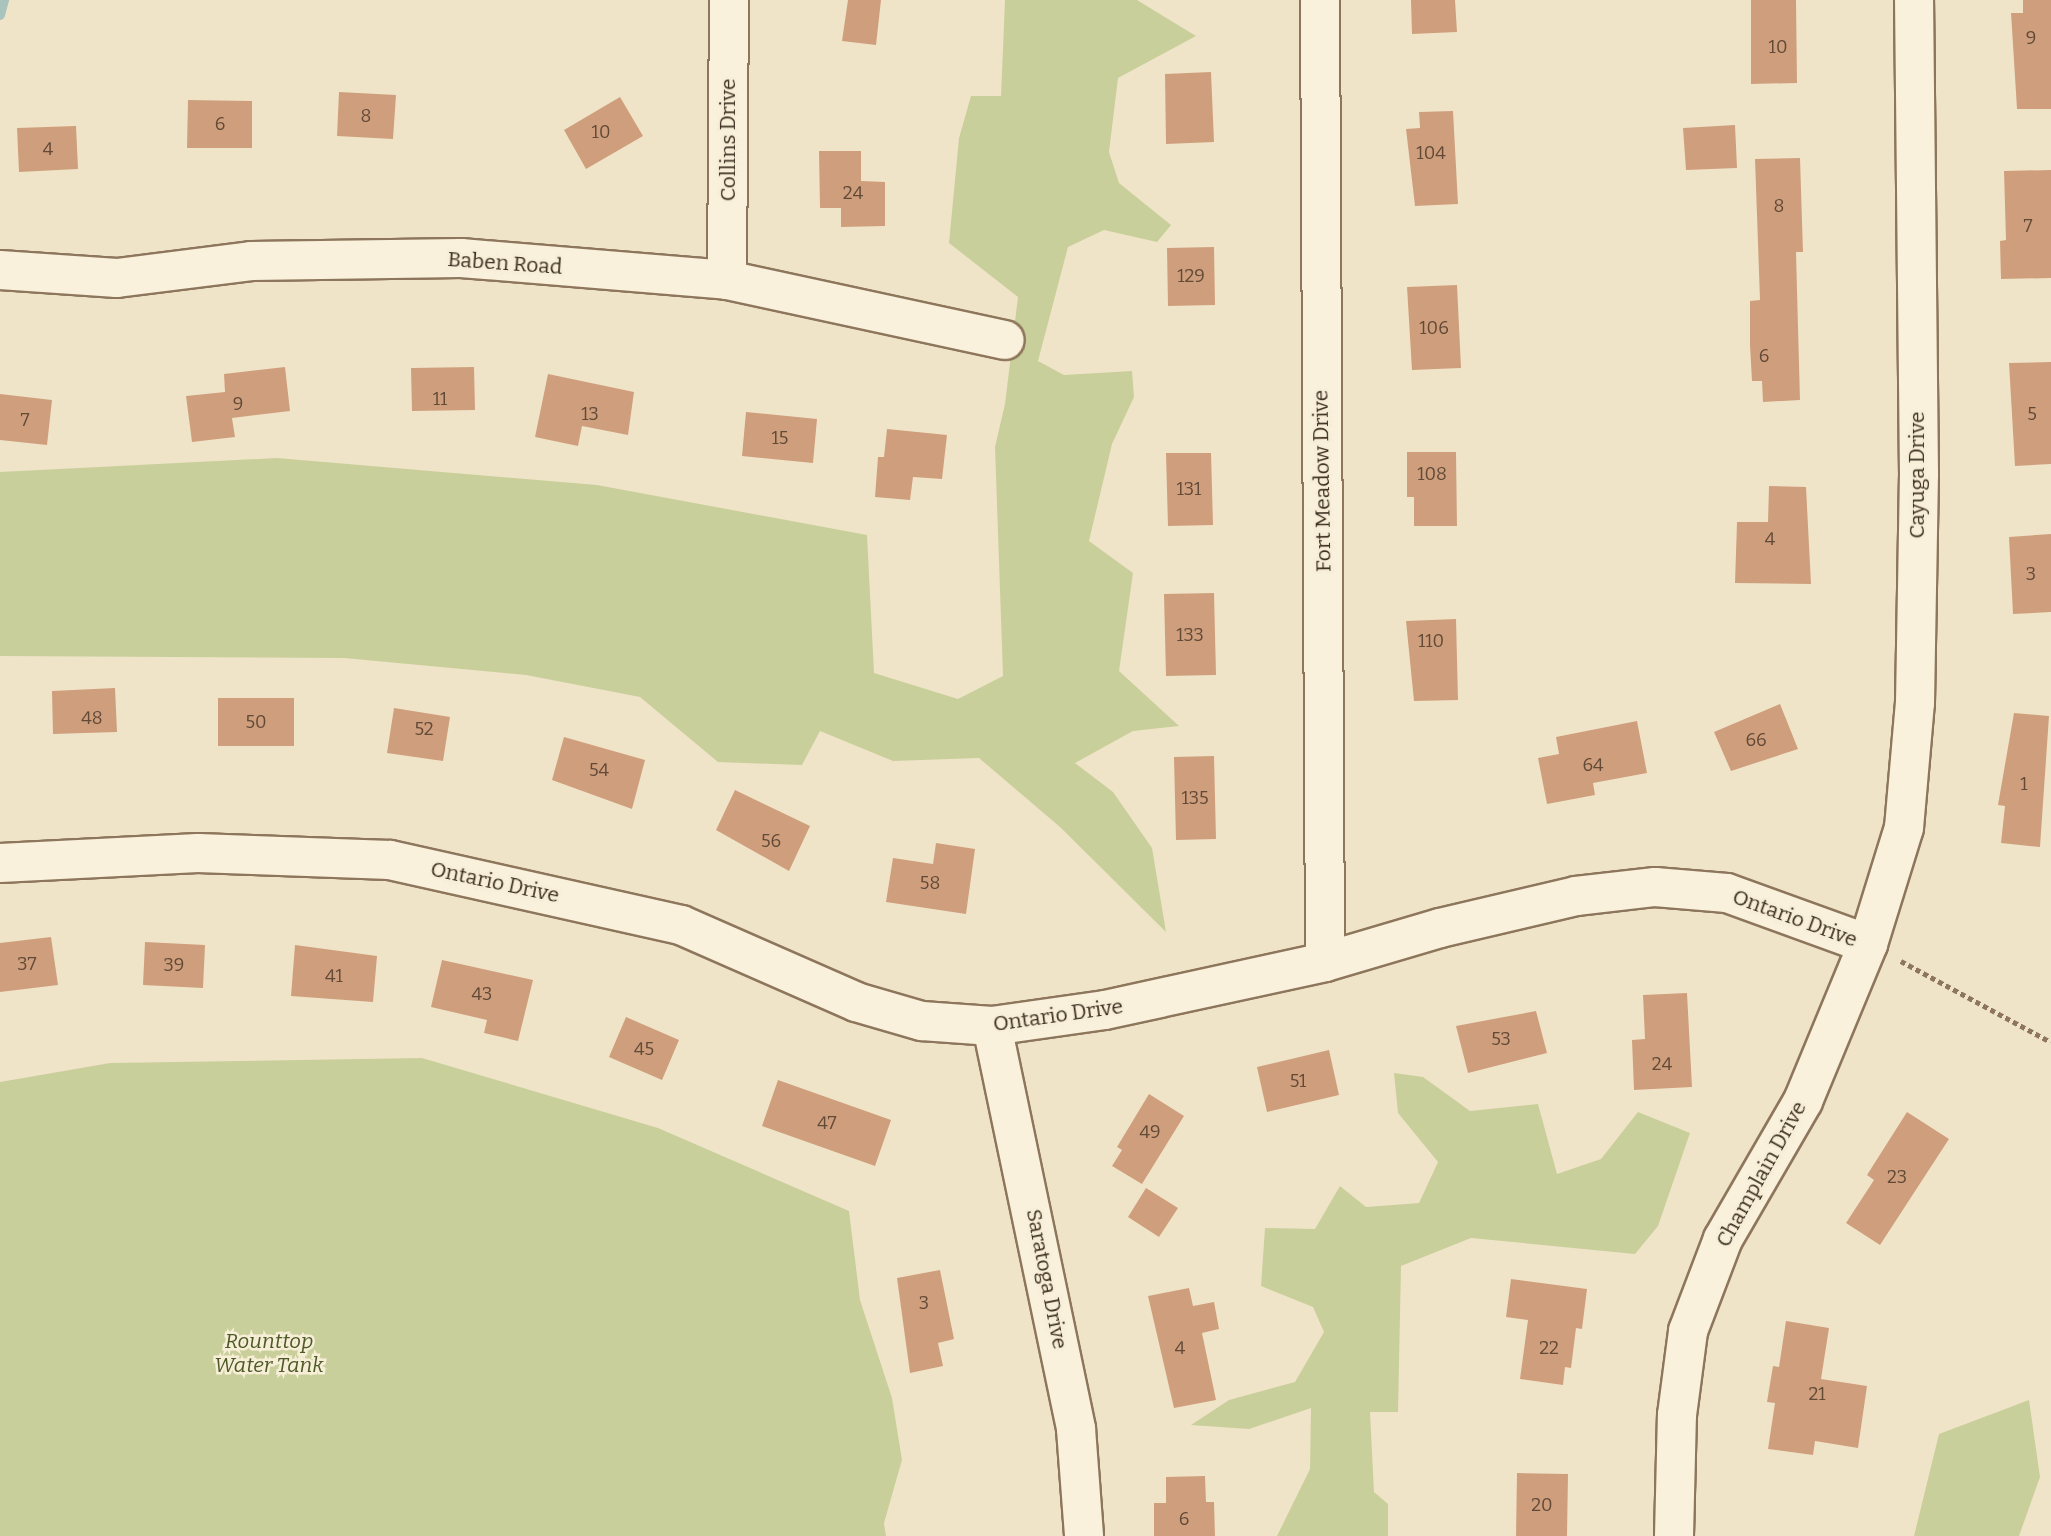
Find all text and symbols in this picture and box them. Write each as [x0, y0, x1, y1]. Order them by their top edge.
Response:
house number: 9 [2026, 27, 2036, 49]
house number: 10 [1769, 36, 1787, 58]
street label: Collins Drive [715, 79, 741, 201]
house number: 8 [361, 105, 371, 127]
house number: 6 [215, 113, 225, 135]
house number: 10 [592, 121, 610, 143]
house number: 4 [43, 138, 53, 160]
house number: 104 [1416, 142, 1446, 164]
house number: 24 [843, 182, 863, 204]
house number: 8 [1774, 195, 1784, 217]
house number: 7 [2023, 215, 2033, 237]
street label: Baben Road [447, 246, 563, 280]
house number: 129 [1177, 265, 1205, 287]
house number: 106 [1419, 317, 1449, 339]
house number: 6 [1759, 345, 1769, 367]
house number: 11 [433, 388, 447, 410]
street label: Fort Meadow Drive [1308, 390, 1336, 572]
house number: 9 [233, 393, 243, 415]
house number: 13 [581, 403, 599, 425]
house number: 5 [2027, 403, 2037, 425]
house number: 7 [20, 409, 30, 431]
street label: Cayuga Drive [1904, 411, 1930, 539]
house number: 15 [772, 427, 788, 449]
house number: 108 [1417, 463, 1447, 485]
house number: 131 [1177, 478, 1201, 500]
house number: 4 [1765, 528, 1775, 550]
house number: 3 [2026, 563, 2036, 585]
house number: 133 [1176, 624, 1204, 646]
house number: 110 [1418, 630, 1444, 652]
house number: 48 [81, 707, 103, 729]
house number: 50 [245, 711, 267, 733]
house number: 52 [414, 718, 434, 740]
house number: 66 [1745, 729, 1767, 751]
house number: 64 [1582, 754, 1604, 776]
house number: 54 [589, 759, 609, 781]
house number: 1 [2020, 773, 2028, 795]
house number: 135 [1181, 787, 1209, 809]
house number: 56 [761, 830, 781, 852]
street label: Ontario Drive [428, 856, 562, 908]
house number: 58 [920, 872, 940, 894]
street label: Ontario Drive [1729, 884, 1861, 952]
house number: 37 [17, 953, 37, 975]
house number: 39 [164, 954, 184, 976]
house number: 41 [325, 965, 343, 987]
house number: 43 [472, 983, 492, 1005]
street label: Ontario Drive [992, 993, 1124, 1037]
house number: 53 [1491, 1028, 1511, 1050]
house number: 45 [634, 1038, 654, 1060]
house number: 24 [1652, 1053, 1672, 1075]
house number: 51 [1290, 1070, 1306, 1092]
street label: Champlain Drive [1711, 1097, 1811, 1251]
house number: 47 [817, 1112, 837, 1134]
house number: 49 [1139, 1121, 1161, 1143]
house number: 23 [1887, 1166, 1907, 1188]
street label: Saratoga Drive [1021, 1207, 1073, 1351]
house number: 3 [919, 1292, 929, 1314]
park label: Rounttop Water Tank [214, 1328, 324, 1378]
house number: 4 [1175, 1337, 1185, 1359]
house number: 22 [1539, 1337, 1559, 1359]
house number: 21 [1808, 1383, 1826, 1405]
house number: 20 [1531, 1494, 1553, 1516]
house number: 6 [1179, 1508, 1189, 1530]

